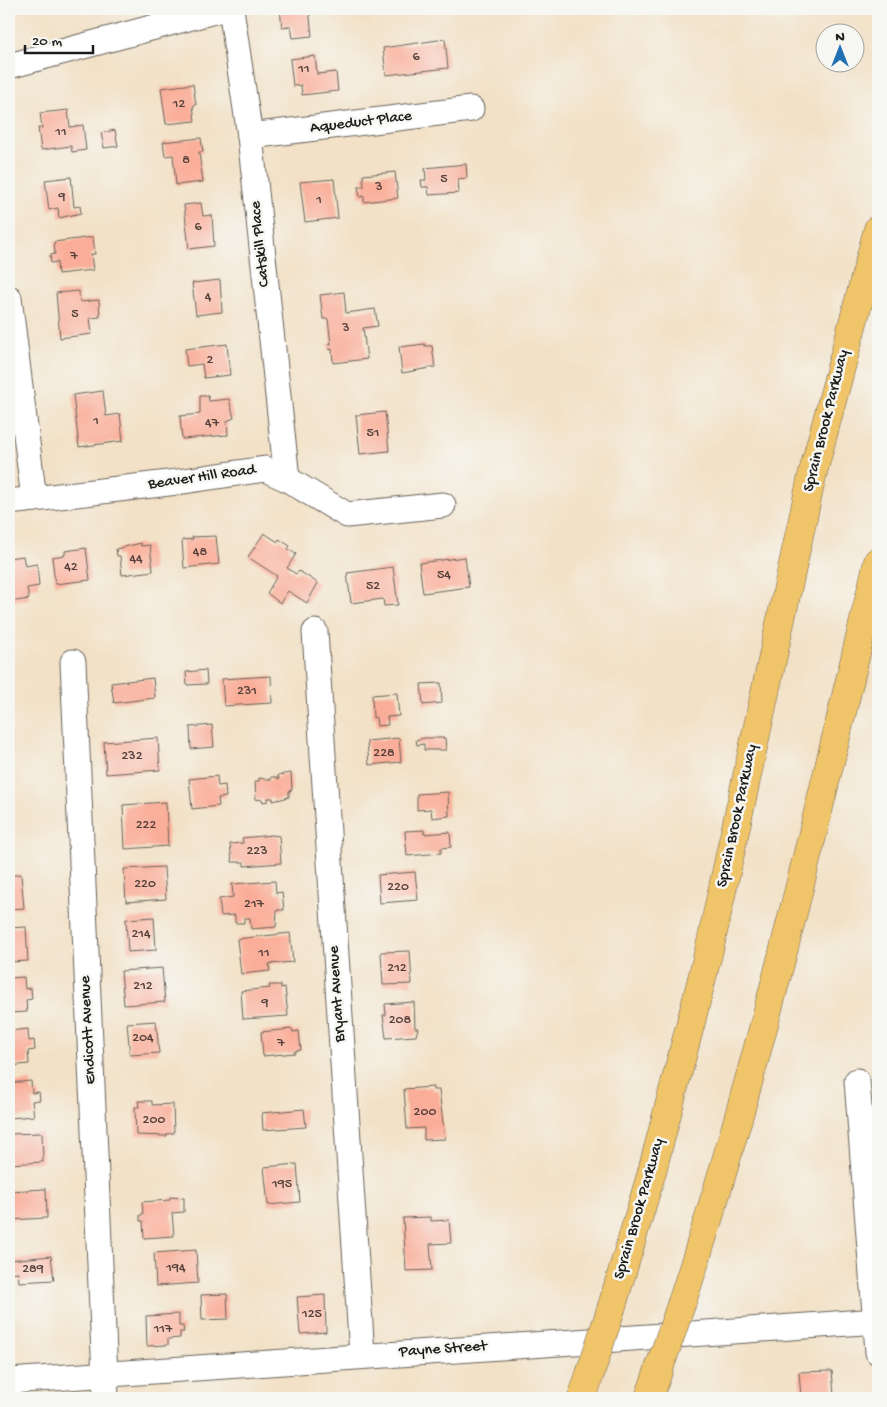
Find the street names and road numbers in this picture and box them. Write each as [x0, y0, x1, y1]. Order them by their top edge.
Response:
street label: Aqueduct Place [309, 107, 414, 139]
street label: Catskill Place [247, 199, 275, 288]
street label: Sprain Brook Parkway [800, 348, 854, 494]
street label: Beaver Hill Road [146, 461, 259, 495]
street label: Sprain Brook Parkway [714, 743, 762, 889]
street label: Bryant Avenue [325, 944, 351, 1044]
street label: Endicott Avenue [77, 974, 101, 1085]
street label: Sprain Brook Parkway [611, 1136, 669, 1282]
street label: Payne Street [397, 1337, 489, 1363]

